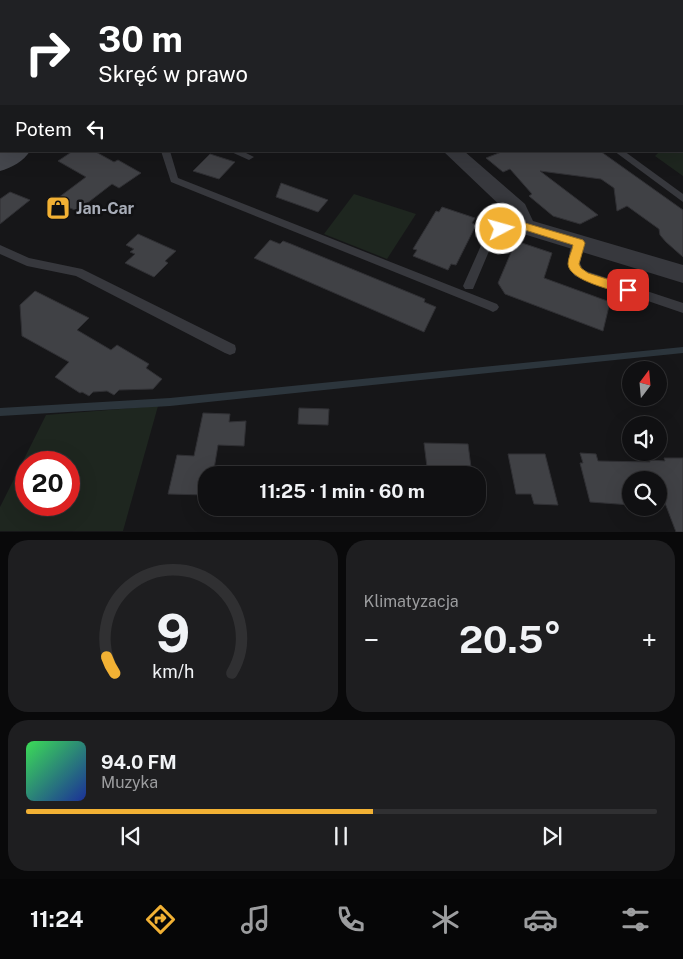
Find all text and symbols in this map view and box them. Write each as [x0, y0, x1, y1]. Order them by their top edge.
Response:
text: 30 m [98, 19, 183, 60]
icon: right [15, 20, 80, 85]
text: Skręć w prawo [98, 61, 248, 87]
icon: left [82, 115, 110, 143]
text: Potem [15, 118, 72, 140]
shop icon: Jan-Car [45, 195, 71, 221]
place label: Jan-Car [76, 199, 135, 218]
position arrow [474, 202, 526, 254]
pin [607, 269, 649, 311]
icon: arrive [614, 276, 642, 304]
north arrow [622, 361, 668, 406]
map controls [622, 361, 667, 516]
button: sound [622, 416, 667, 461]
speed limit sign: 20 [15, 451, 80, 516]
button: search [622, 471, 667, 516]
text: 11:25 · 1 min · 60 m [259, 480, 425, 502]
text: Klimatyzacja [364, 592, 459, 611]
text: 9 [156, 603, 190, 664]
text: 20.5° [459, 617, 562, 662]
text: − [364, 623, 379, 656]
text: + [641, 623, 657, 656]
text: km/h [152, 661, 194, 682]
text: 94.0 FM [101, 751, 177, 773]
text: Muzyka [101, 773, 158, 792]
icon: previous [117, 822, 145, 850]
icon: pause [327, 822, 355, 850]
icon: next [538, 822, 566, 850]
icon: directions [143, 902, 178, 937]
icon: music [238, 902, 273, 937]
icon: phone [333, 902, 368, 937]
icon: climate [428, 902, 463, 937]
icon: car [523, 902, 558, 937]
icon: filters [618, 902, 653, 937]
text: 11:24 [30, 906, 84, 932]

